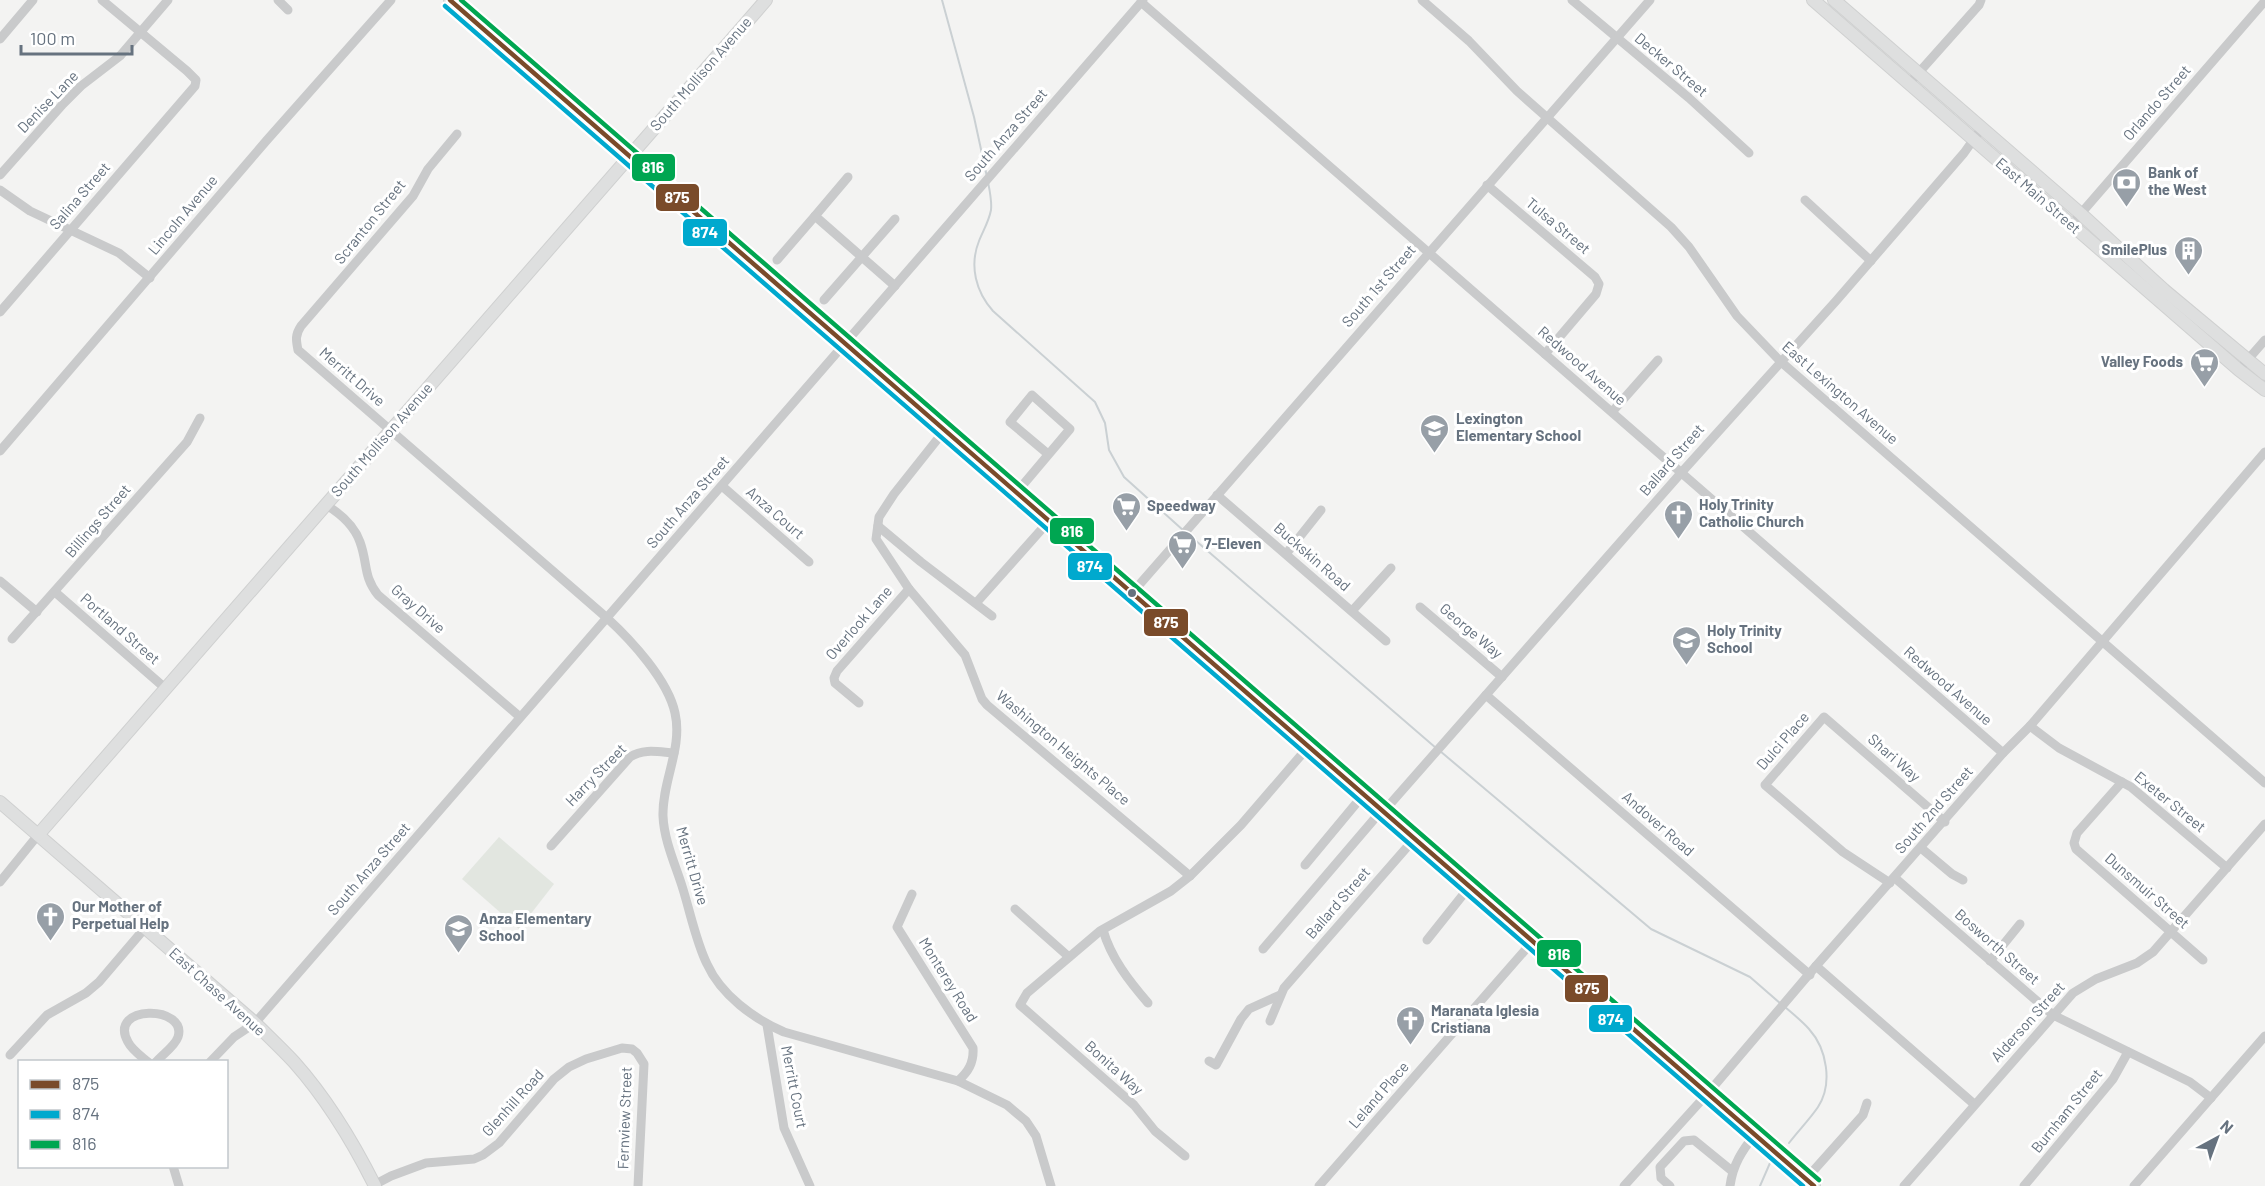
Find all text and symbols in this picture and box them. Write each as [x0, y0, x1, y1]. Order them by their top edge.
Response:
street label: South Mollison Avenue [646, 13, 755, 134]
scale bar [21, 18, 132, 56]
text: 100 m [30, 27, 75, 49]
street label: Decker Street [1631, 29, 1712, 100]
street label: Orlando Street [2119, 61, 2194, 144]
street label: Denise Lane [13, 66, 81, 136]
street label: South Anza Street [960, 84, 1050, 184]
line badge: 816 [631, 153, 676, 182]
street label: East Main Street [1993, 153, 2085, 237]
text: 816 [642, 157, 665, 176]
street label: Salina Street [45, 158, 113, 233]
place label: Bank of the West [2148, 163, 2207, 198]
bank icon: Bank of the West [2111, 166, 2143, 208]
street label: Lincoln Avenue [144, 171, 221, 258]
street label: Scranton Street [330, 176, 409, 267]
line badge: 875 [655, 183, 700, 212]
text: 875 [664, 187, 690, 206]
street label: Tulsa Street [1523, 193, 1594, 257]
line badge: 874 [682, 218, 728, 247]
text: 874 [692, 222, 718, 241]
building icon: SmilePlus [2172, 234, 2204, 276]
street label: South 1st Street [1338, 240, 1419, 330]
place label: SmilePlus [2102, 240, 2167, 258]
street label: Redwood Avenue [1535, 322, 1630, 408]
street label: East Lexington Avenue [1779, 337, 1902, 448]
street label: Merritt Drive [316, 343, 389, 410]
supermarket icon: Valley Foods [2188, 346, 2220, 388]
place label: Valley Foods [2101, 352, 2183, 370]
street label: South Mollison Avenue [327, 379, 436, 500]
place label: Lexington Elementary School [1456, 409, 1581, 444]
school or university icon: Lexington Elementary School [1419, 412, 1451, 454]
street label: Ballard Street [1635, 420, 1707, 499]
street label: South Anza Street [642, 451, 732, 551]
street label: Billings Street [61, 480, 134, 561]
street label: Anza Court [743, 482, 808, 542]
supermarket icon: Speedway [1110, 490, 1142, 532]
place label: Holy Trinity Catholic Church [1699, 495, 1804, 530]
place label: Speedway [1147, 496, 1216, 514]
church icon: Holy Trinity Catholic Church [1662, 498, 1694, 540]
line badge: 816 [1049, 517, 1095, 545]
street label: Buckskin Road [1271, 518, 1355, 594]
text: 816 [1061, 521, 1084, 540]
supermarket icon: 7-Eleven [1167, 528, 1199, 570]
place label: 7-Eleven [1204, 534, 1261, 552]
line badge: 874 [1067, 552, 1113, 581]
text: 874 [1077, 556, 1103, 575]
street label: Gray Drive [388, 580, 449, 637]
street label: Overlook Lane [821, 582, 895, 663]
unlabelled marker [1126, 587, 1138, 599]
street label: Portland Street [77, 589, 164, 668]
street label: George Way [1437, 599, 1507, 662]
line badge: 875 [1143, 608, 1189, 637]
text: 875 [1153, 612, 1179, 631]
place label: Holy Trinity School [1707, 621, 1782, 656]
school or university icon: Holy Trinity School [1670, 624, 1702, 666]
street label: Redwood Avenue [1901, 642, 1996, 728]
street label: Washington Heights Place [993, 686, 1134, 808]
street label: Dulci Place [1752, 708, 1812, 773]
street label: Shari Way [1865, 730, 1925, 785]
street label: Harry Street [561, 739, 629, 809]
street label: South 2nd Street [1890, 762, 1976, 857]
street label: Exeter Street [2131, 767, 2210, 835]
street label: Andover Road [1619, 787, 1698, 859]
street label: South Anza Street [323, 818, 413, 918]
street label: Merritt Drive [673, 824, 713, 907]
street label: Dunsmuir Street [2102, 849, 2194, 932]
street label: Ballard Street [1301, 863, 1373, 942]
place label: Our Mother of Perpetual Help [72, 897, 169, 932]
church icon: Our Mother of Perpetual Help [35, 900, 67, 942]
street label: Bosworth Street [1952, 905, 2044, 988]
place label: Anza Elementary School [479, 909, 592, 944]
school or university icon: Anza Elementary School [442, 912, 474, 954]
street label: Monterey Road [916, 934, 982, 1025]
line badge: 816 [1536, 939, 1582, 968]
street label: East Chase Avenue [166, 943, 269, 1039]
text: 816 [1548, 944, 1571, 963]
line badge: 875 [1564, 974, 1609, 1003]
text: 875 [1574, 978, 1600, 997]
street label: Alderson Street [1987, 978, 2068, 1065]
place label: Maranata Iglesia Cristiana [1431, 1001, 1539, 1036]
church icon: Maranata Iglesia Cristiana [1394, 1004, 1426, 1046]
line badge: 874 [1588, 1004, 1633, 1033]
text: 874 [1598, 1009, 1624, 1028]
street label: Bonita Way [1082, 1036, 1148, 1098]
street label: Merritt Court [778, 1044, 812, 1130]
street label: Leland Place [1344, 1057, 1412, 1131]
legend [18, 1060, 228, 1168]
street label: Glenhill Road [478, 1065, 547, 1139]
street label: Burnham Street [2027, 1065, 2106, 1156]
street label: Fernview Street [613, 1066, 635, 1170]
text: 875 [72, 1072, 99, 1094]
text: 874 [72, 1102, 100, 1124]
north arrow [2187, 1108, 2247, 1168]
text: N [2217, 1116, 2237, 1137]
text: 816 [72, 1132, 96, 1154]

